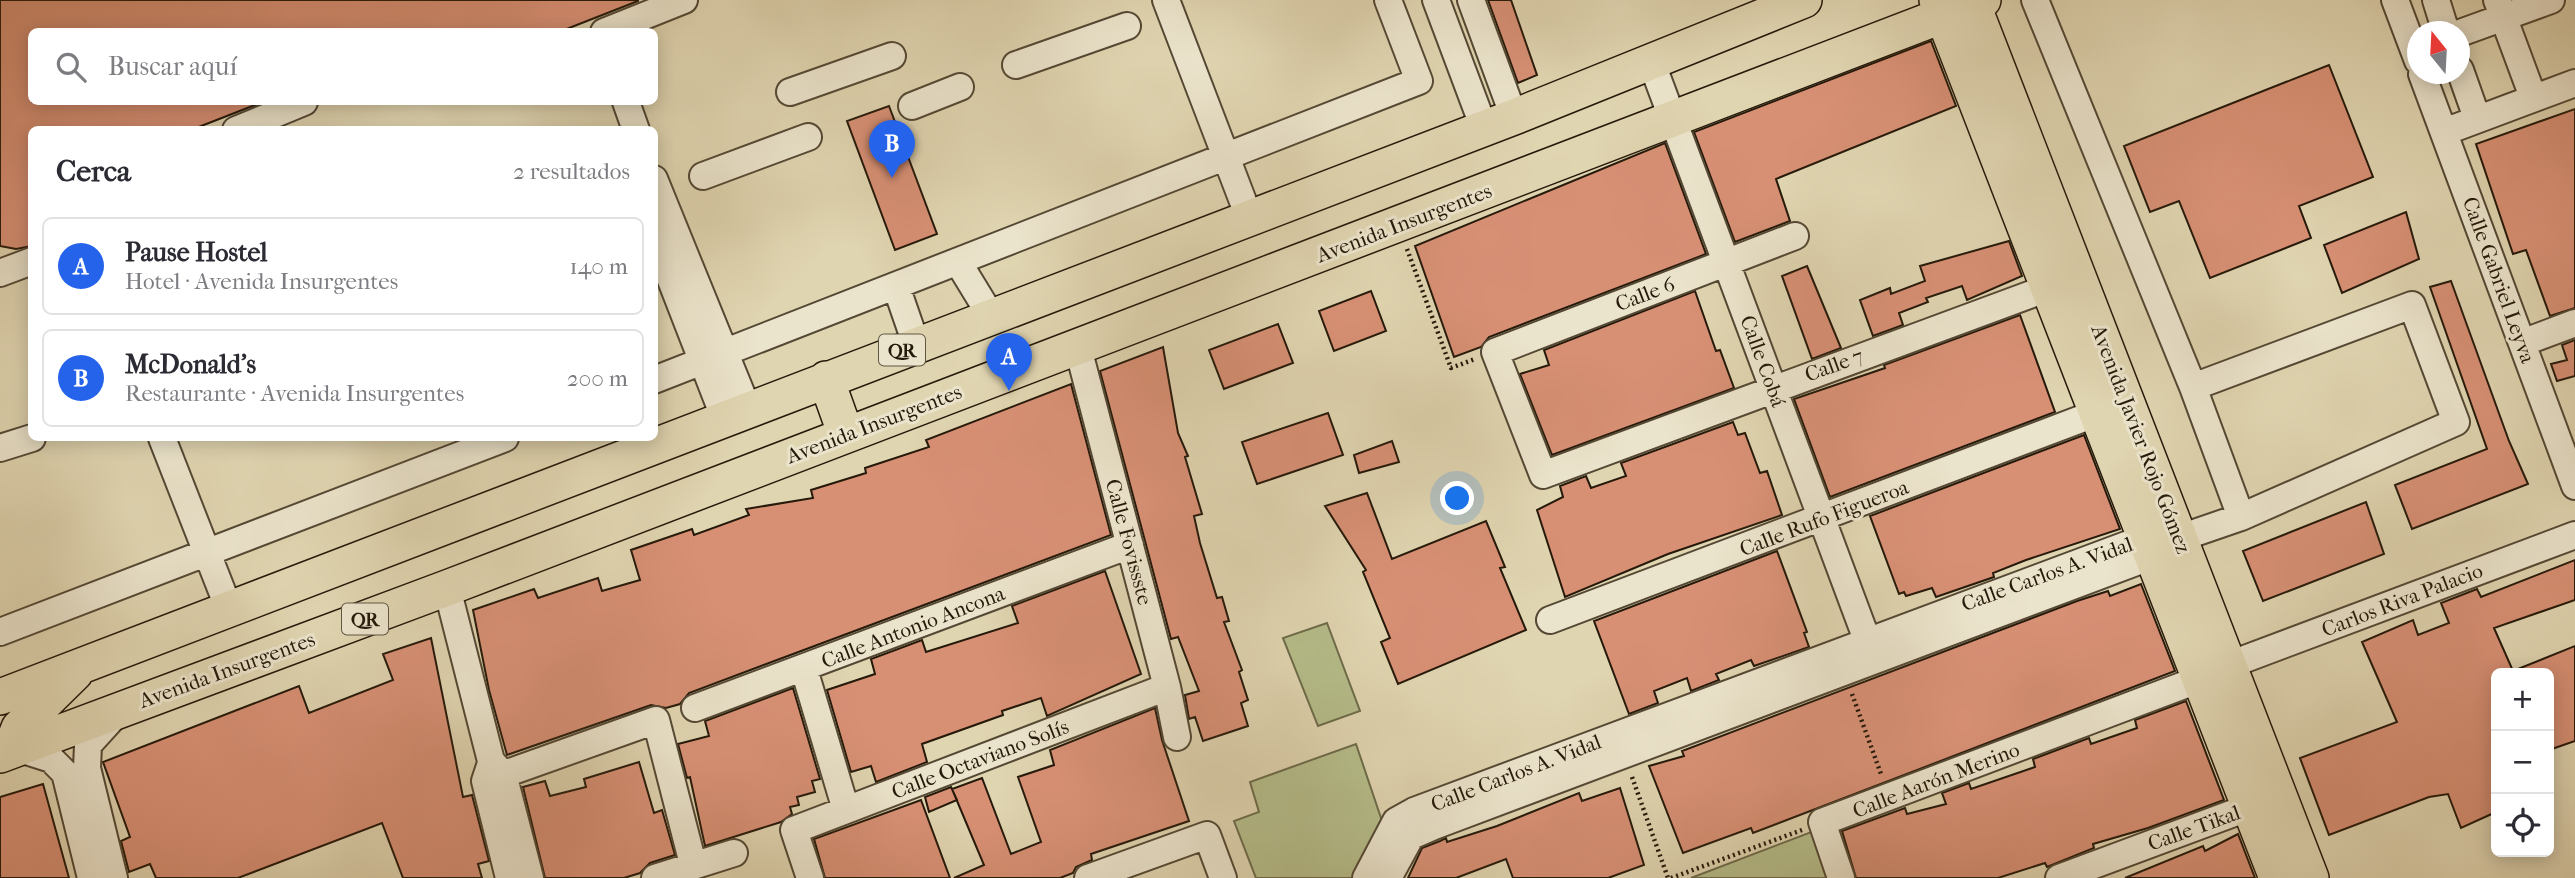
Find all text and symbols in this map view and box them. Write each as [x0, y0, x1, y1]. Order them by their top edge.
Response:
north arrow [2407, 21, 2470, 84]
search box [28, 28, 658, 105]
icon: search [52, 48, 90, 86]
text: Buscar aquí [108, 51, 237, 82]
pin: B [869, 120, 915, 178]
text: Cerca [56, 154, 131, 189]
text: 2 resultados [513, 158, 630, 185]
street label: Avenida Insurgentes [1312, 178, 1495, 268]
street label: Calle Gabriel Leyva [2458, 194, 2540, 367]
text: Pause Hostel [125, 237, 267, 268]
text: A [74, 253, 88, 280]
text: 140 m [569, 253, 628, 280]
text: Hotel · Avenida Insurgentes [125, 268, 398, 295]
street label: Calle 6 [1612, 272, 1679, 316]
street label: Calle Cobá [1735, 312, 1791, 410]
street label: Avenida Javier Rojo Gómez [2086, 320, 2196, 557]
pin: A [986, 333, 1032, 391]
road number: QR [879, 334, 925, 366]
street label: Calle 7 [1802, 343, 1866, 387]
text: McDonald's [125, 349, 256, 380]
text: B [74, 365, 88, 392]
text: 200 m [567, 365, 628, 392]
street label: Avenida Insurgentes [782, 379, 965, 469]
text: Restaurante · Avenida Insurgentes [125, 380, 464, 407]
street label: Calle Rufo Figueroa [1736, 475, 1912, 561]
street label: Calle Fovissste [1101, 476, 1157, 608]
your location [1440, 481, 1474, 515]
street label: Calle Carlos A. Vidal [1958, 532, 2136, 616]
street label: Carlos Riva Palacio [2318, 558, 2486, 642]
street label: Calle Antonio Ancona [818, 581, 1008, 673]
road number: QR [342, 604, 388, 634]
street label: Avenida Insurgentes [135, 627, 319, 713]
map controls [2491, 668, 2554, 857]
button: + [2491, 668, 2554, 731]
street label: Calle Octaviano Solís [888, 714, 1072, 804]
street label: Calle Carlos A. Vidal [1427, 729, 1605, 817]
button: − [2491, 731, 2554, 794]
street label: Calle Aarón Merino [1849, 737, 2023, 823]
button: locate [2491, 794, 2554, 857]
street label: Calle Tikal [2145, 800, 2244, 856]

